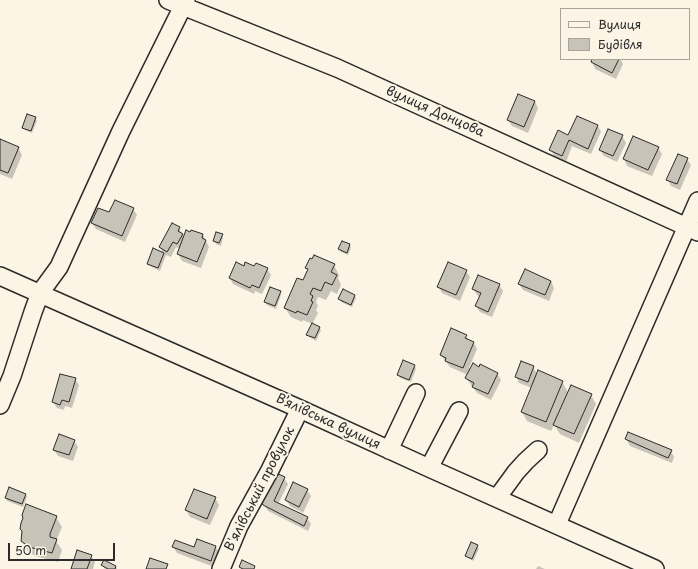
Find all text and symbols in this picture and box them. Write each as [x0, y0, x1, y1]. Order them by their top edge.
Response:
legend [560, 8, 690, 60]
text: Вулиця [598, 15, 641, 33]
text: Будівля [598, 35, 643, 53]
street label: вулиця Донцова [383, 83, 487, 141]
street label: В’ялівська вулиця [273, 391, 383, 453]
street label: В'ялівський провулок [222, 424, 298, 554]
scale bar [10, 535, 117, 561]
text: 50 m [15, 541, 46, 559]

